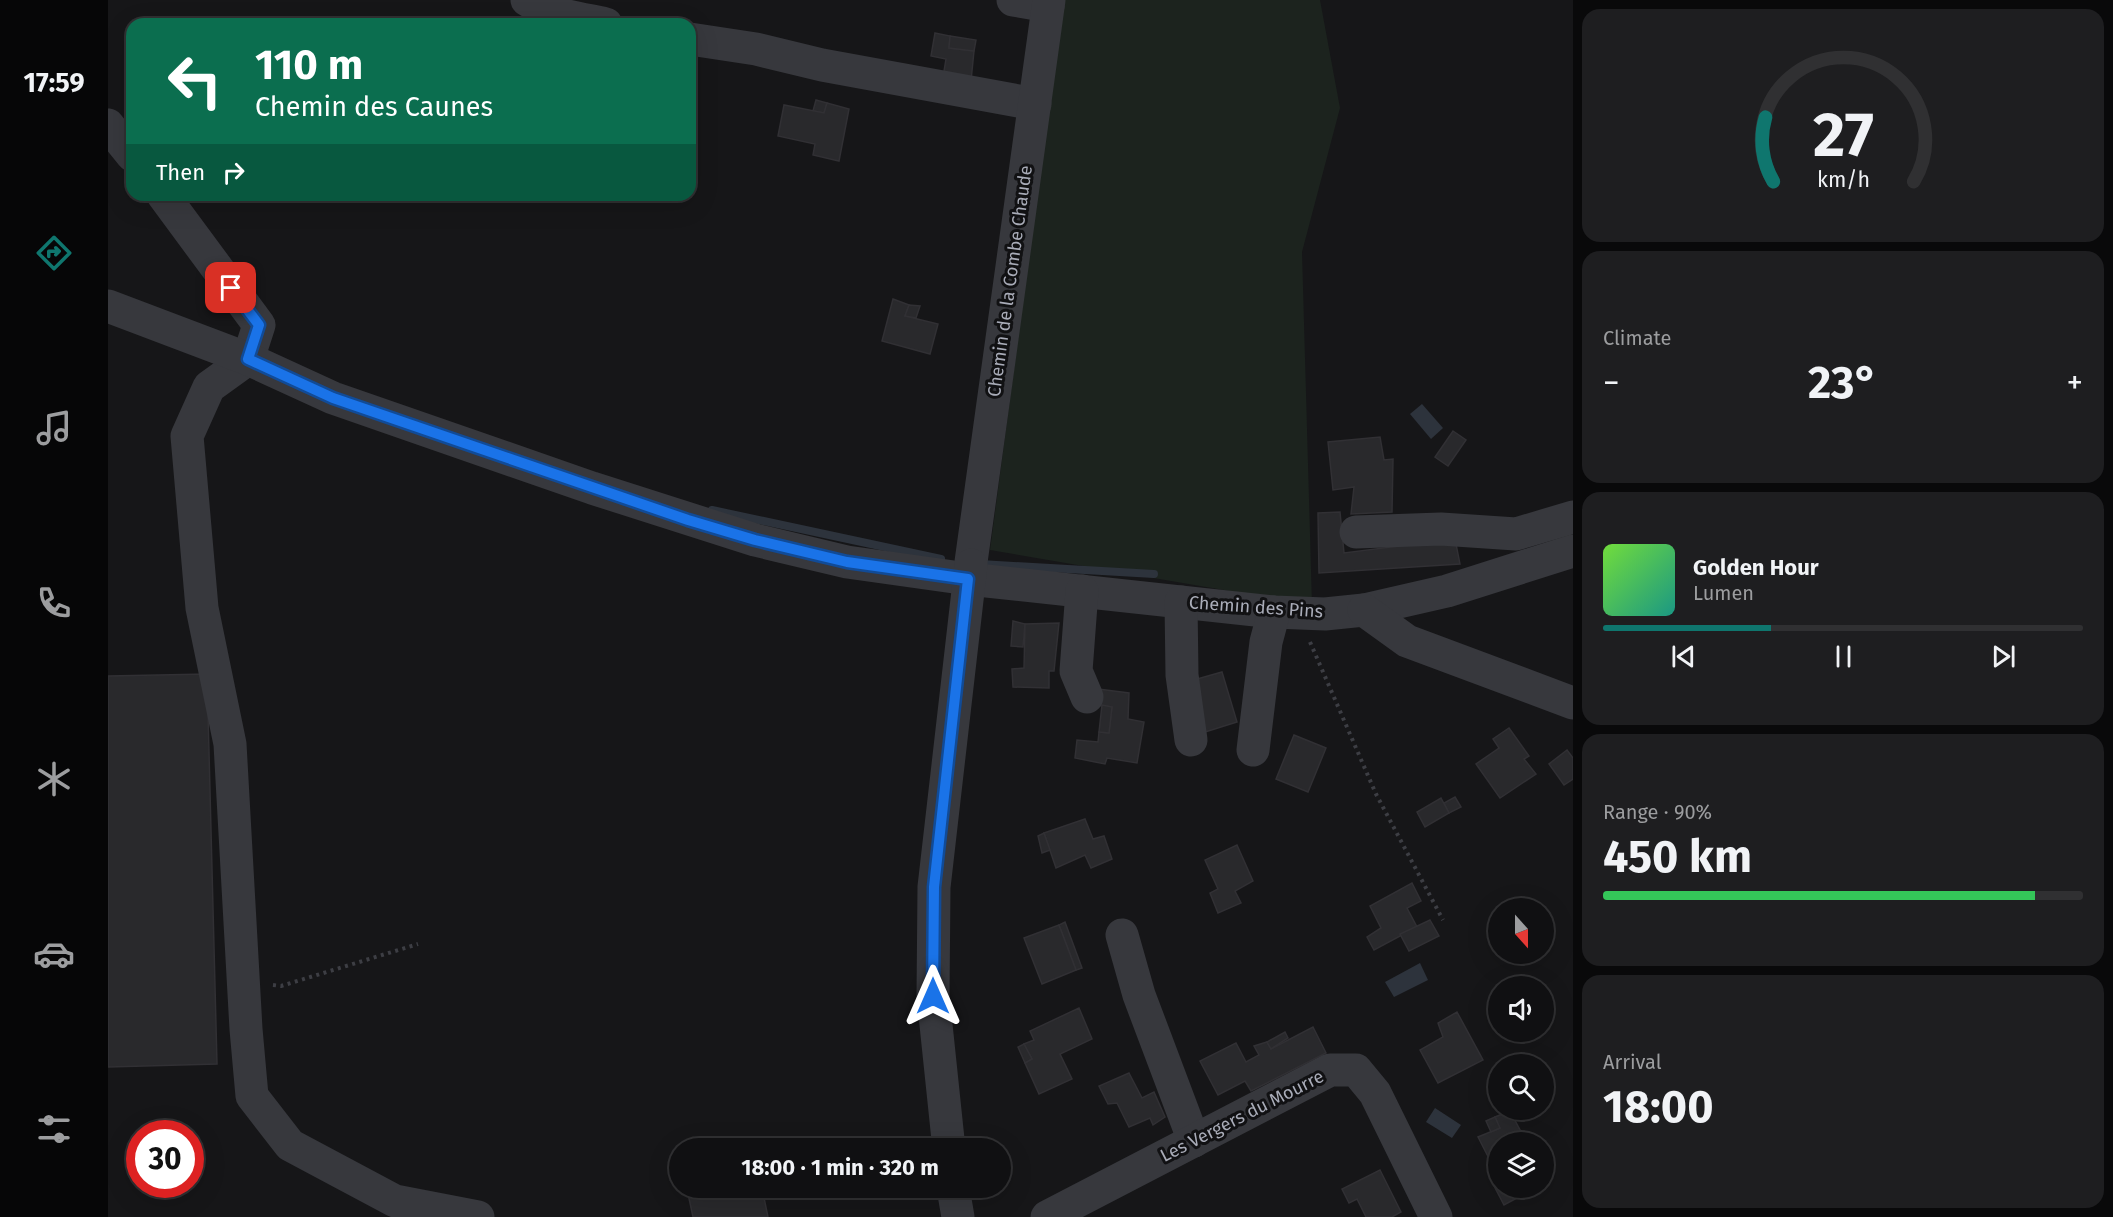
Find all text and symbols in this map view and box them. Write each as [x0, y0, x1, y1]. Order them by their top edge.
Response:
text: 110 m [255, 40, 363, 90]
icon: left [156, 42, 234, 120]
text: 17:59 [23, 67, 85, 99]
text: Chemin des Caunes [255, 91, 493, 123]
text: 27 [1813, 98, 1873, 173]
icon: right [217, 156, 250, 189]
text: Then [156, 159, 205, 186]
street label: Chemin de la Combe Chaude [983, 164, 1037, 398]
text: km/h [1816, 168, 1870, 194]
icon: directions [33, 232, 75, 274]
pin [205, 262, 256, 313]
icon: arrive [214, 271, 247, 304]
text: Climate [1603, 326, 1671, 350]
text: 23° [1808, 356, 1878, 410]
text: − [1603, 363, 1620, 403]
text: + [2067, 363, 2083, 403]
icon: music [33, 407, 75, 449]
text: Golden Hour [1693, 554, 1819, 581]
text: Lumen [1693, 581, 1754, 605]
icon: phone [33, 582, 75, 624]
street label: Chemin des Pins [1188, 591, 1324, 623]
icon: previous [1667, 640, 1700, 673]
icon: pause [1827, 640, 1860, 673]
icon: next [1987, 640, 2020, 673]
icon: climate [33, 758, 75, 800]
text: Range · 90% [1603, 800, 1712, 824]
text: 450 km [1603, 830, 1752, 884]
north arrow [1488, 898, 1554, 964]
map controls [1488, 898, 1554, 1198]
icon: car [33, 933, 75, 975]
position arrow [901, 964, 965, 1028]
button: sound [1488, 976, 1554, 1042]
text: Arrival [1603, 1050, 1662, 1074]
button: search [1488, 1054, 1554, 1120]
street label: Les Vergers du Mourre [1157, 1065, 1327, 1167]
text: 18:00 [1603, 1080, 1713, 1134]
icon: filters [33, 1108, 75, 1150]
speed limit sign: 30 [126, 1120, 204, 1198]
button: layers [1488, 1132, 1554, 1198]
text: 18:00 · 1 min · 320 m [741, 1154, 939, 1181]

